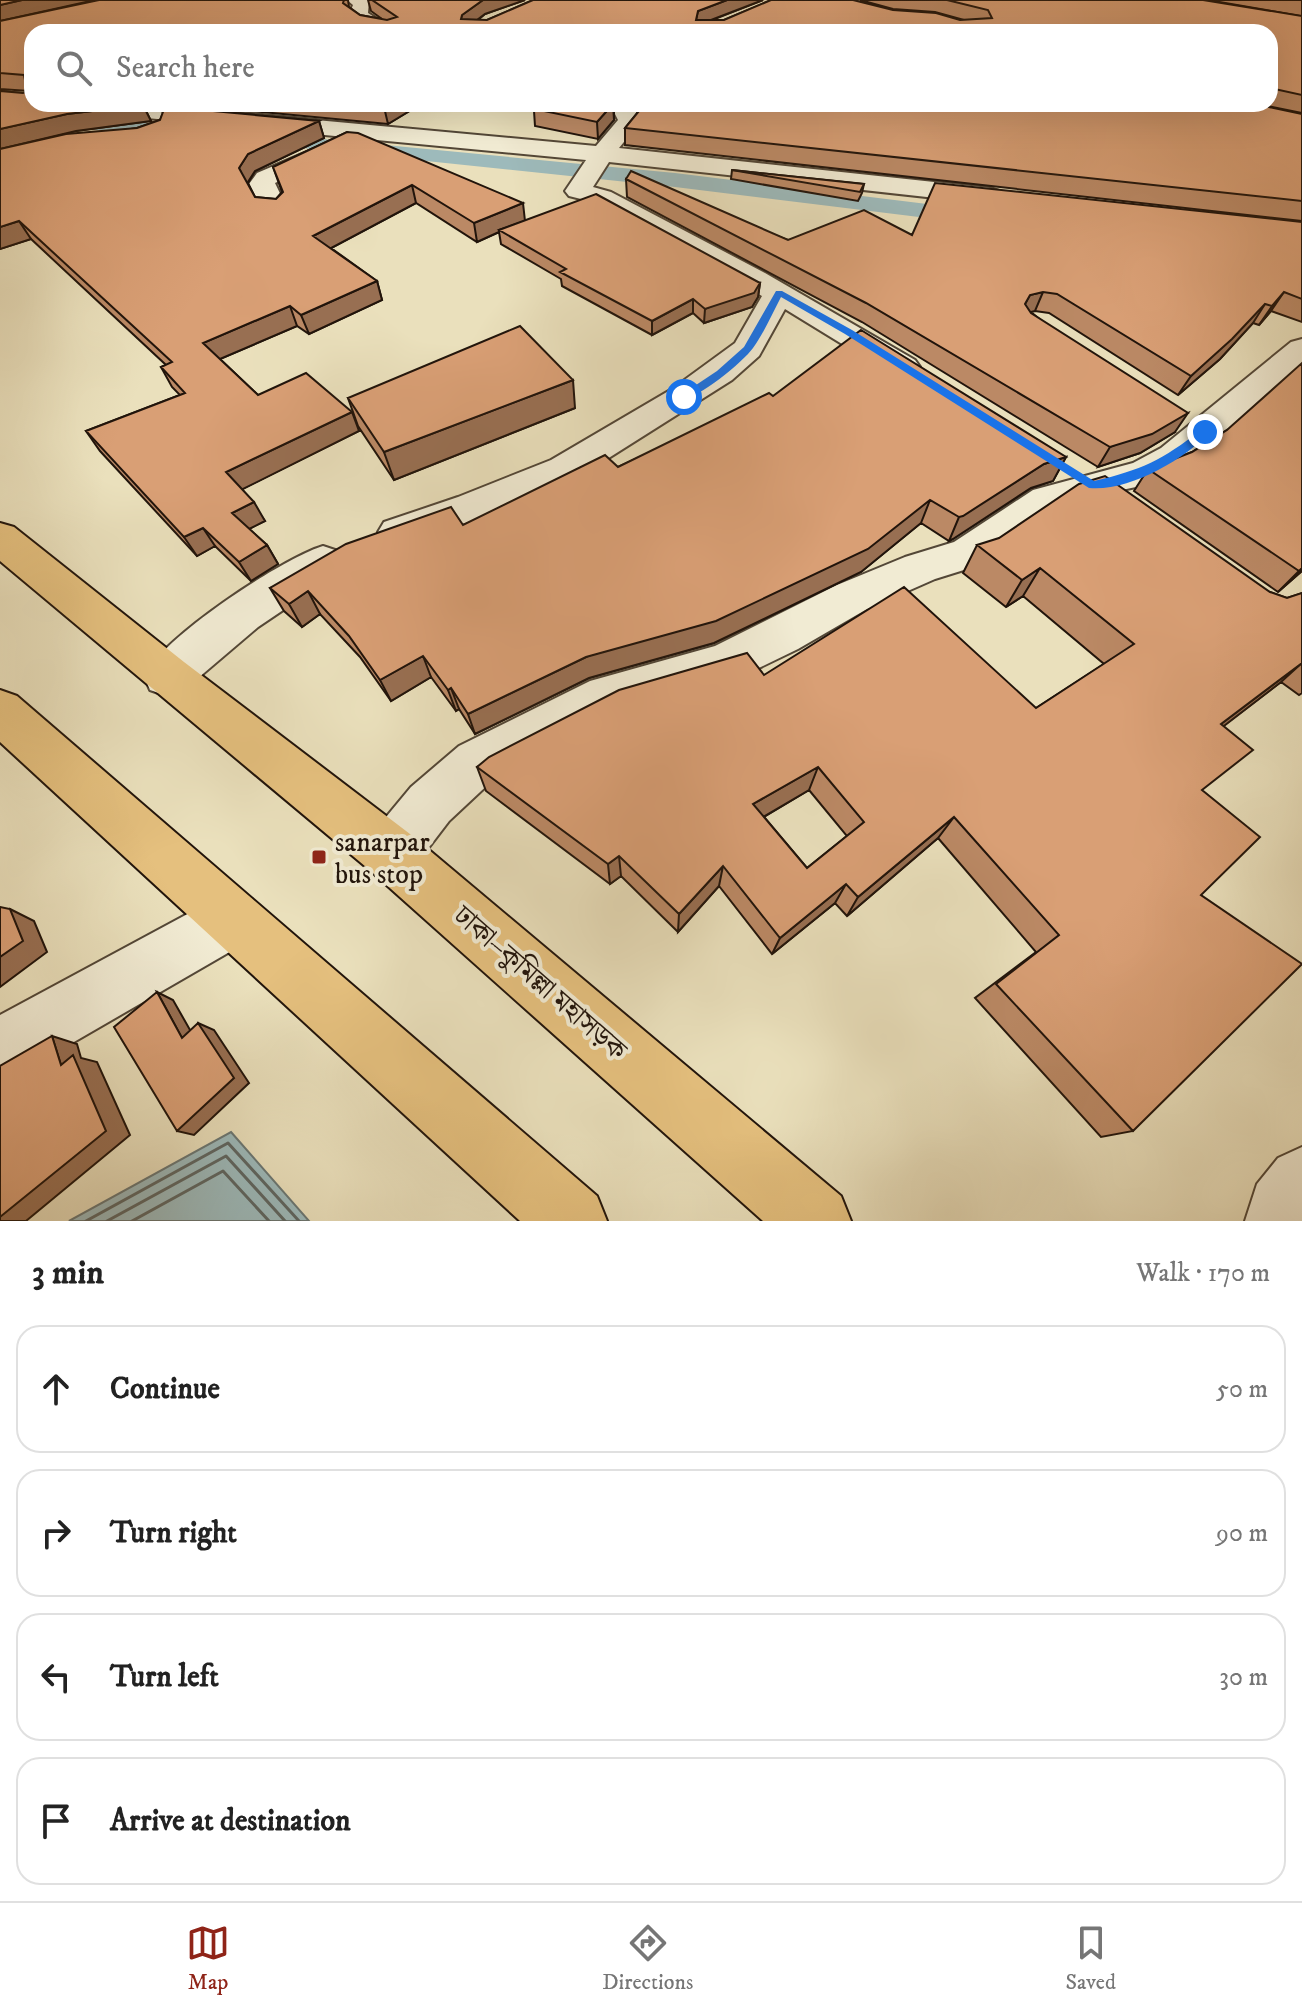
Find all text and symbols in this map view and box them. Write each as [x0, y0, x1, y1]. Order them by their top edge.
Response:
search box [24, 24, 1278, 112]
icon: search [52, 46, 96, 90]
text: Search here [116, 50, 255, 87]
route start [666, 379, 702, 415]
route end [1187, 414, 1223, 450]
place label: sanarpar bus stop [335, 825, 430, 892]
marker: sanarpar bus stop [310, 848, 328, 866]
street label: ঢাকা–কুমিল্লা মহাসড়ক [446, 897, 635, 1069]
text: 3 min [32, 1252, 104, 1294]
text: Walk · 170 m [1136, 1257, 1270, 1290]
icon: ahead [34, 1367, 78, 1411]
text: Continue [110, 1371, 220, 1408]
text: 50 m [1216, 1373, 1268, 1406]
icon: right [34, 1511, 78, 1555]
text: Turn right [110, 1515, 237, 1552]
text: 90 m [1216, 1517, 1268, 1550]
icon: left [34, 1655, 78, 1699]
text: Turn left [110, 1659, 219, 1696]
text: 30 m [1219, 1661, 1268, 1694]
icon: arrive [34, 1799, 78, 1843]
text: Arrive at destination [110, 1803, 351, 1840]
tab: Map [186, 1921, 230, 1996]
tab: Directions [602, 1921, 693, 1996]
tab: Saved [1065, 1921, 1116, 1996]

